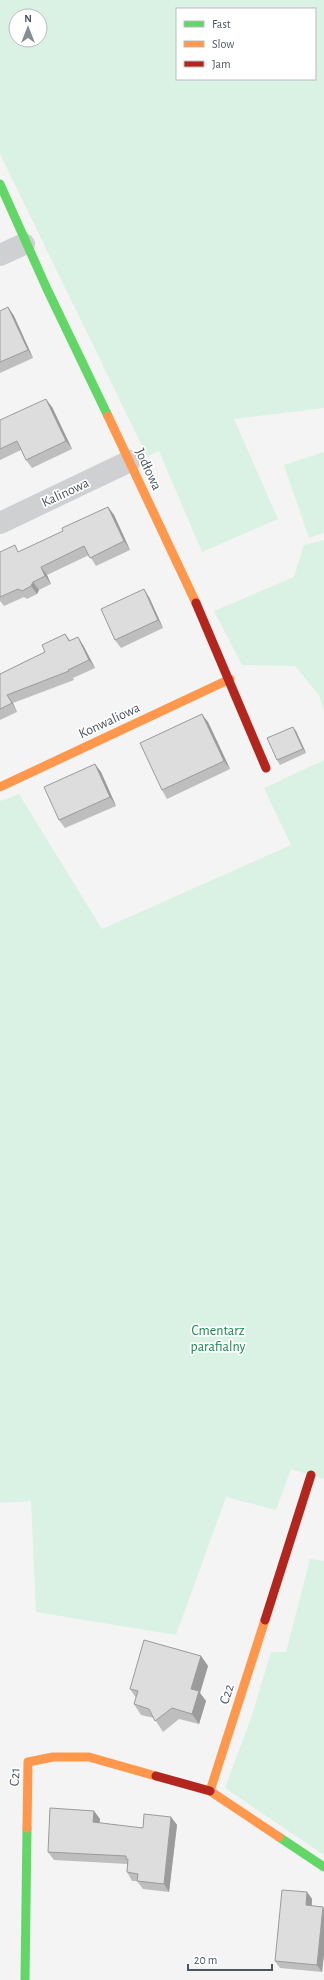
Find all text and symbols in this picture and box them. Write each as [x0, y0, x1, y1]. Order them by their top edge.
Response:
north arrow [8, 8, 48, 48]
legend [176, 8, 316, 80]
text: N [24, 13, 32, 24]
text: Fast [212, 18, 231, 30]
text: Slow [212, 38, 234, 50]
text: Jam [212, 58, 231, 70]
street label: Jodłowa [132, 446, 164, 493]
street label: Kalinowa [40, 476, 92, 510]
street label: Konwaliowa [77, 700, 143, 741]
park label: Cmentarz parafialny [191, 1324, 245, 1354]
street label: C22 [217, 1683, 237, 1706]
street label: C21 [8, 1767, 22, 1787]
scale bar [188, 1946, 272, 1972]
text: 20 m [194, 1954, 217, 1966]

